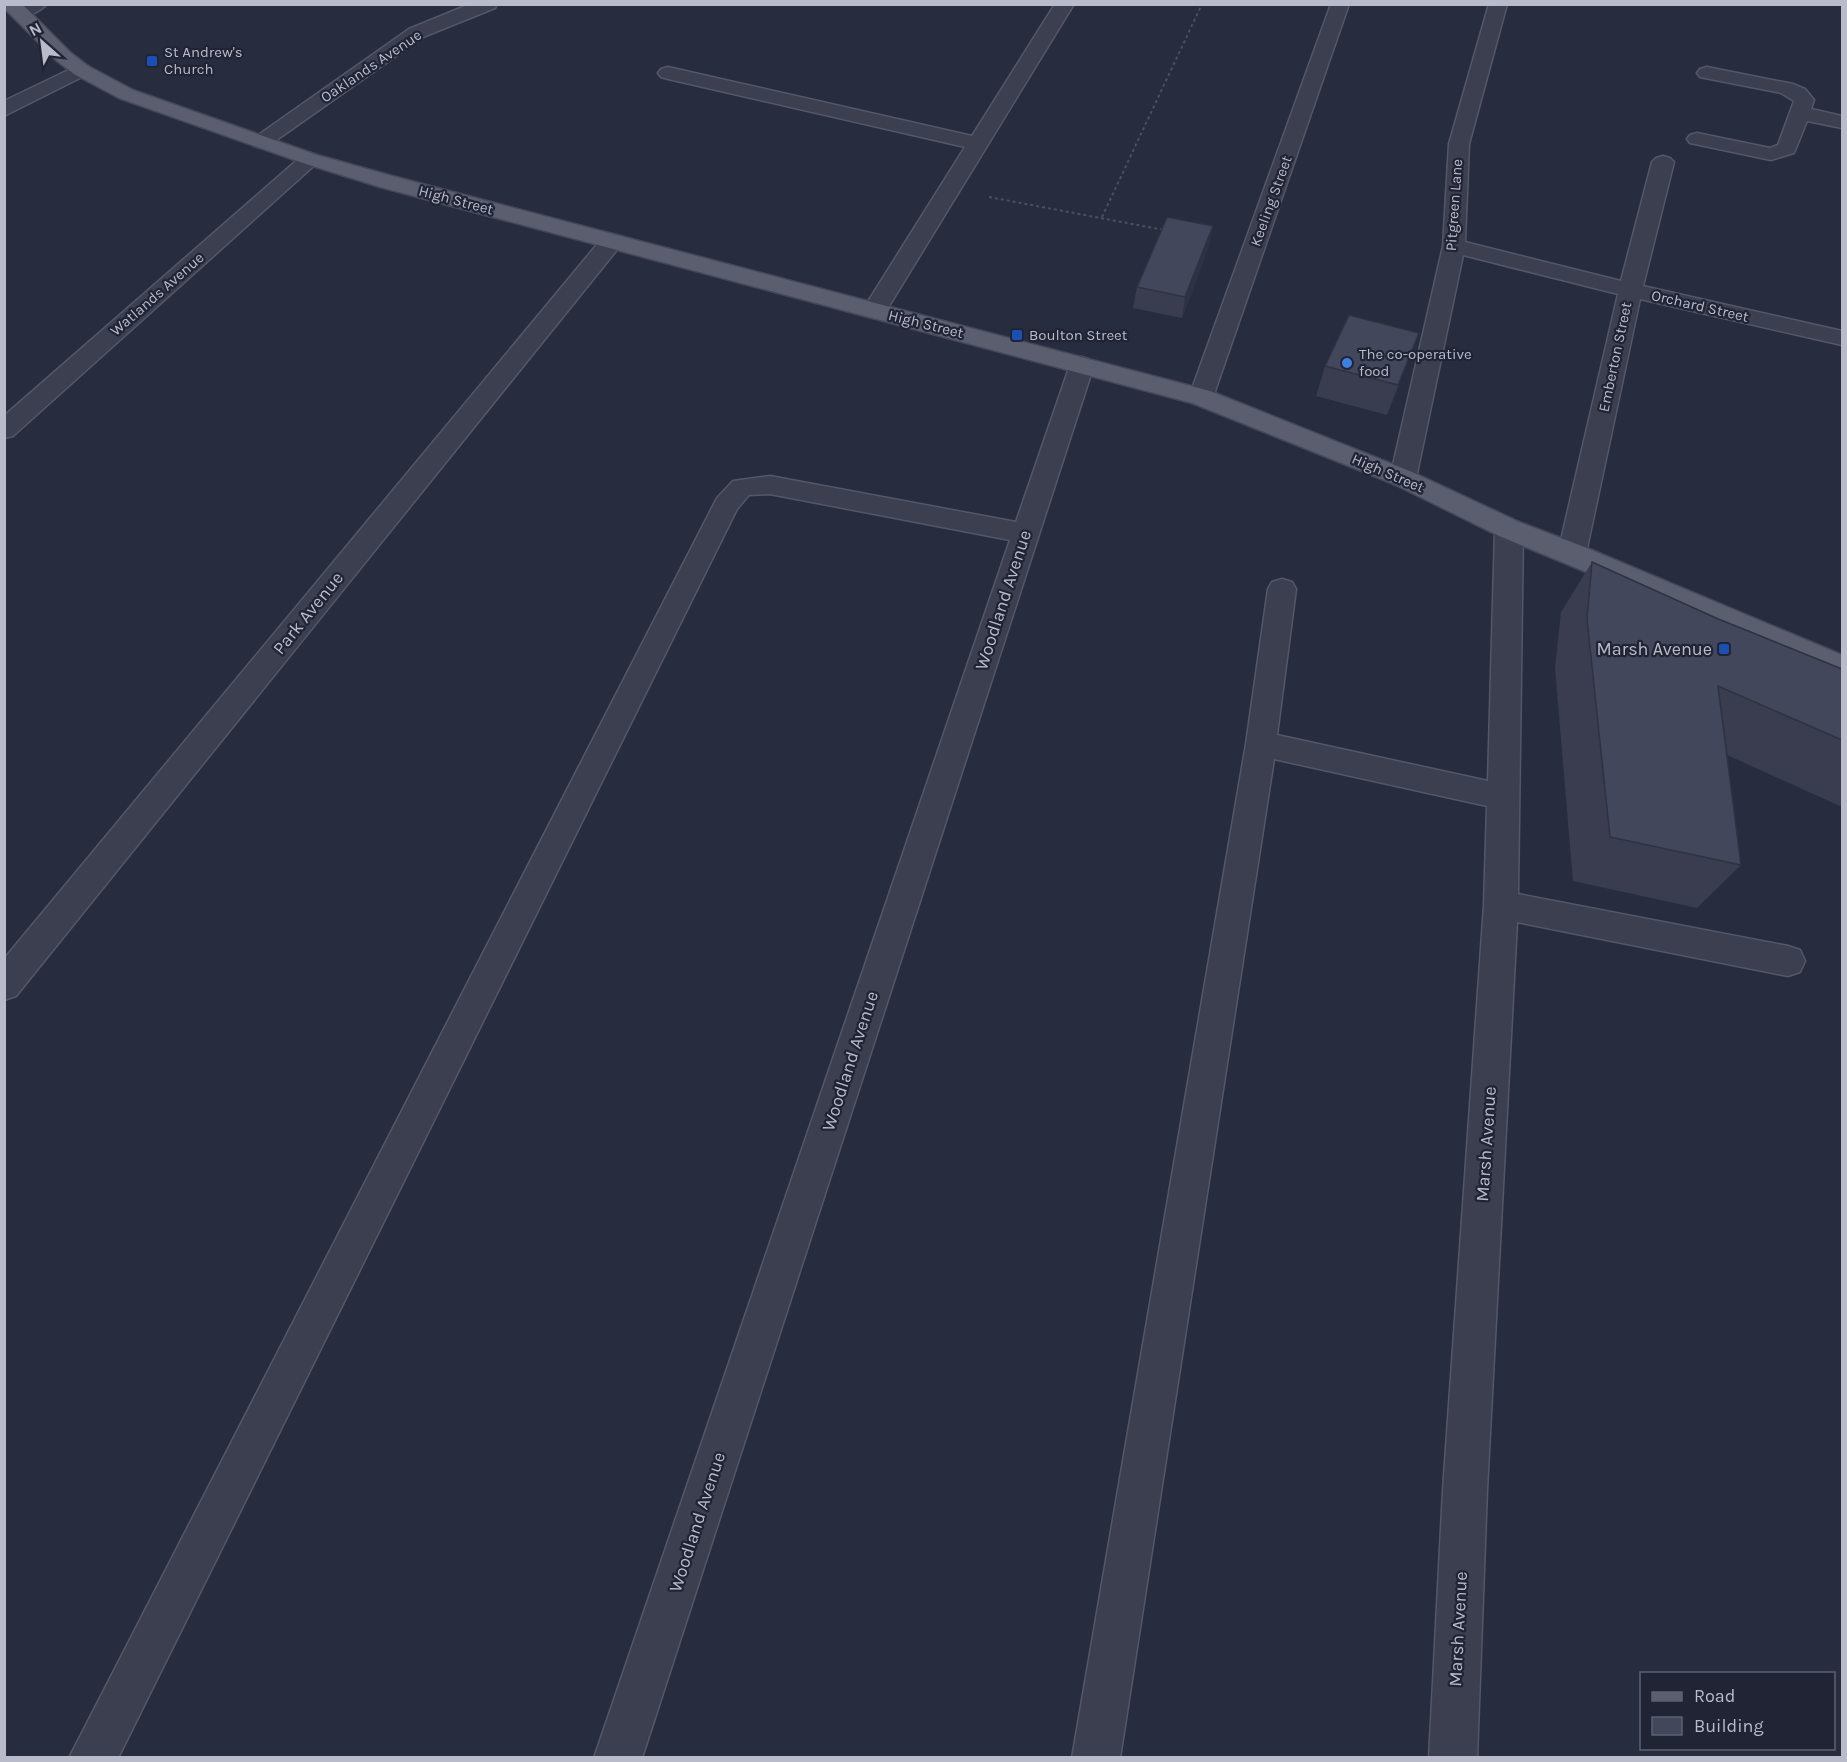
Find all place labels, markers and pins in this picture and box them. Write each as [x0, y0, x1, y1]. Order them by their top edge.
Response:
place label: St Andrew's Church [164, 43, 243, 78]
marker: St Andrew's Church [145, 54, 159, 68]
place label: Boulton Street [1029, 326, 1128, 344]
marker: Boulton Street [1010, 328, 1024, 342]
place label: The co-operative food [1359, 345, 1472, 380]
marker: The co-operative food [1340, 356, 1354, 370]
place label: Marsh Avenue [1597, 638, 1712, 660]
marker: Marsh Avenue [1717, 642, 1731, 656]

